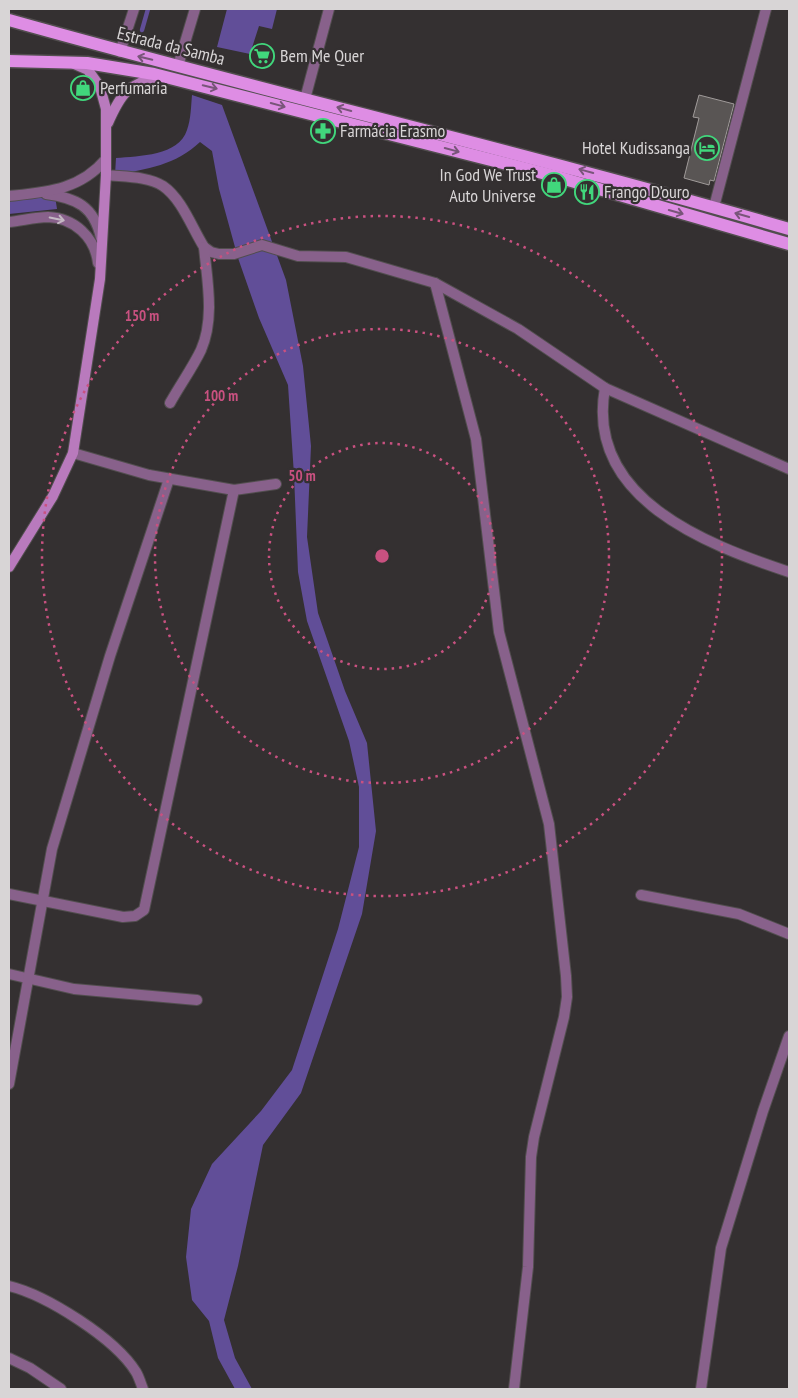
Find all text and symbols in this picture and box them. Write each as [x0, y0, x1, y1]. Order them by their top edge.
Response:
street label: Estrada da Samba [115, 21, 227, 70]
supermarket icon: Bem Me Quer [249, 43, 275, 69]
place label: Bem Me Quer [280, 44, 364, 67]
one-way arrow [138, 53, 154, 62]
shop icon: Perfumaria [70, 75, 96, 101]
place label: Perfumaria [100, 76, 167, 99]
one-way arrow [201, 83, 217, 93]
one-way arrow [270, 101, 286, 110]
one-way arrow [336, 104, 352, 114]
pharmacy icon: Farmácia Erasmo [310, 118, 336, 144]
place label: Farmácia Erasmo [340, 119, 445, 142]
hotel icon: Hotel Kudissanga [694, 135, 720, 161]
place label: Hotel Kudissanga [582, 136, 690, 159]
one-way arrow [444, 146, 460, 155]
place label: In God We Trust Auto Universe [440, 163, 536, 207]
one-way arrow [578, 166, 594, 175]
shop icon: In God We Trust Auto Universe [541, 172, 567, 198]
restaurant icon: Frango D’ouro [574, 179, 600, 205]
place label: Frango D’ouro [604, 180, 690, 203]
one-way arrow [668, 208, 684, 217]
one-way arrow [735, 210, 751, 220]
one-way arrow [49, 215, 65, 224]
text: 150 m [125, 306, 159, 325]
text: 100 m [204, 386, 238, 405]
text: 50 m [288, 466, 316, 485]
centre of rings [373, 547, 391, 565]

